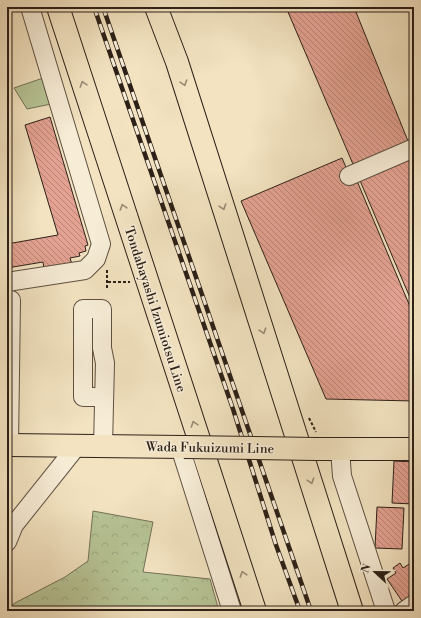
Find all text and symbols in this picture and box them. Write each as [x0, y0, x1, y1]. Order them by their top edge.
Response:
one-way arrow [179, 79, 188, 86]
one-way arrow [79, 80, 88, 87]
one-way arrow [219, 203, 227, 210]
one-way arrow [119, 204, 128, 211]
street label: Tondabayashi Izumiotsu Line [121, 224, 190, 395]
one-way arrow [258, 327, 267, 334]
one-way arrow [190, 420, 199, 427]
street label: Wada Fukuizumi Line [145, 439, 275, 457]
one-way arrow [306, 478, 315, 485]
north arrow [355, 552, 395, 592]
text: N [359, 562, 375, 575]
one-way arrow [239, 571, 248, 578]

